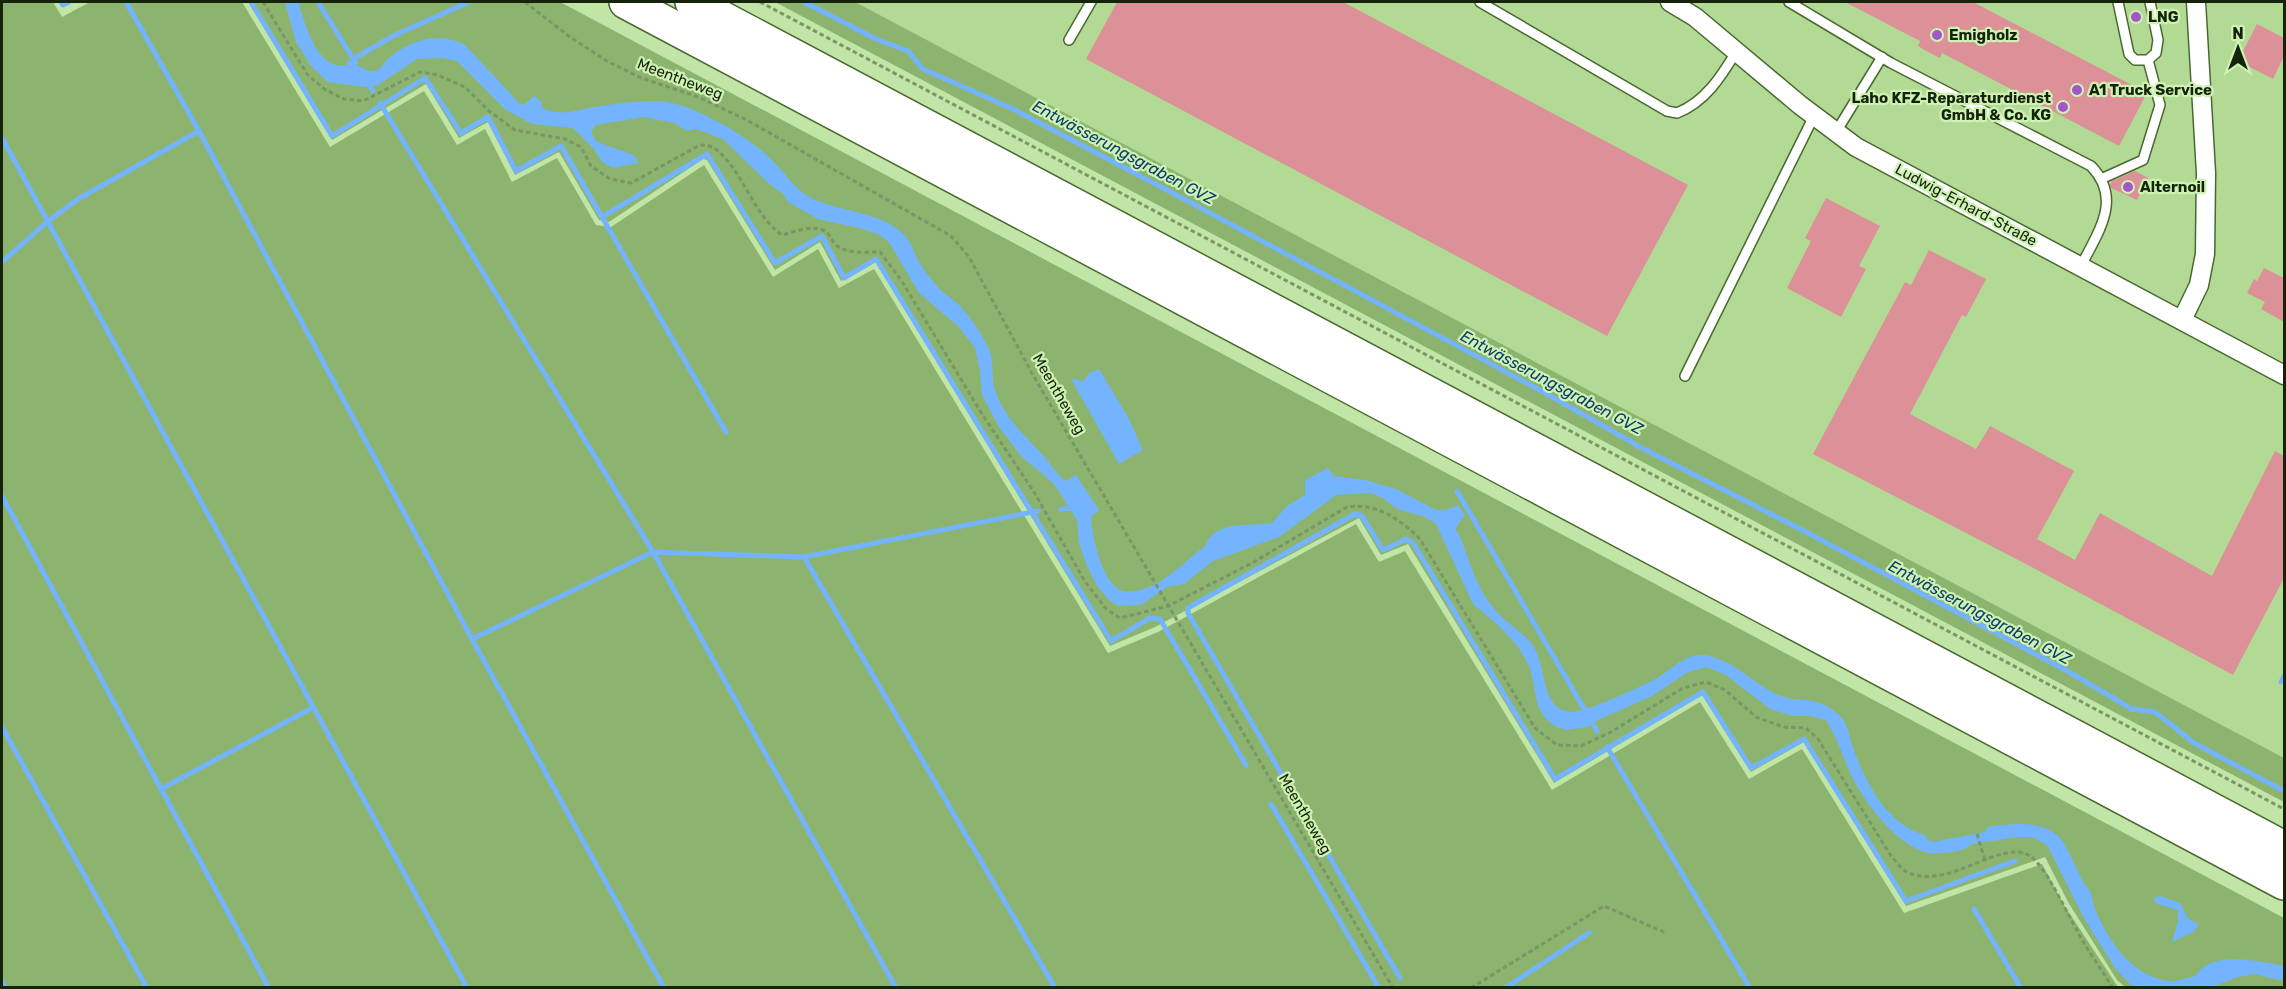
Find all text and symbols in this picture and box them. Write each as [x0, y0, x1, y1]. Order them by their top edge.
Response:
place label: LNG [2148, 8, 2179, 26]
marker: LNG [2129, 10, 2143, 24]
north arrow [2208, 18, 2268, 78]
text: N [2232, 24, 2244, 43]
place label: Emigholz [1949, 26, 2018, 44]
marker: Emigholz [1930, 28, 1944, 42]
street label: Meentheweg [635, 54, 725, 104]
place label: A1 Truck Service [2089, 81, 2212, 99]
marker: A1 Truck Service [2070, 83, 2084, 97]
place label: Laho KFZ-Reparaturdienst GmbH & Co. KG [1852, 89, 2051, 124]
water label: Entwässerungsgraben GVZ [1029, 96, 1219, 209]
marker: Laho KFZ-Reparaturdienst GmbH & Co. KG [2056, 100, 2070, 114]
street label: Ludwig-Erhard-Straße [1892, 160, 2040, 250]
place label: Alternoil [2140, 178, 2205, 196]
marker: Alternoil [2121, 180, 2135, 194]
water label: Entwässerungsgraben GVZ [1457, 326, 1647, 439]
street label: Meentheweg [1029, 351, 1089, 437]
water label: Entwässerungsgraben GVZ [1885, 556, 2075, 669]
street label: Meentheweg [1275, 771, 1335, 857]

